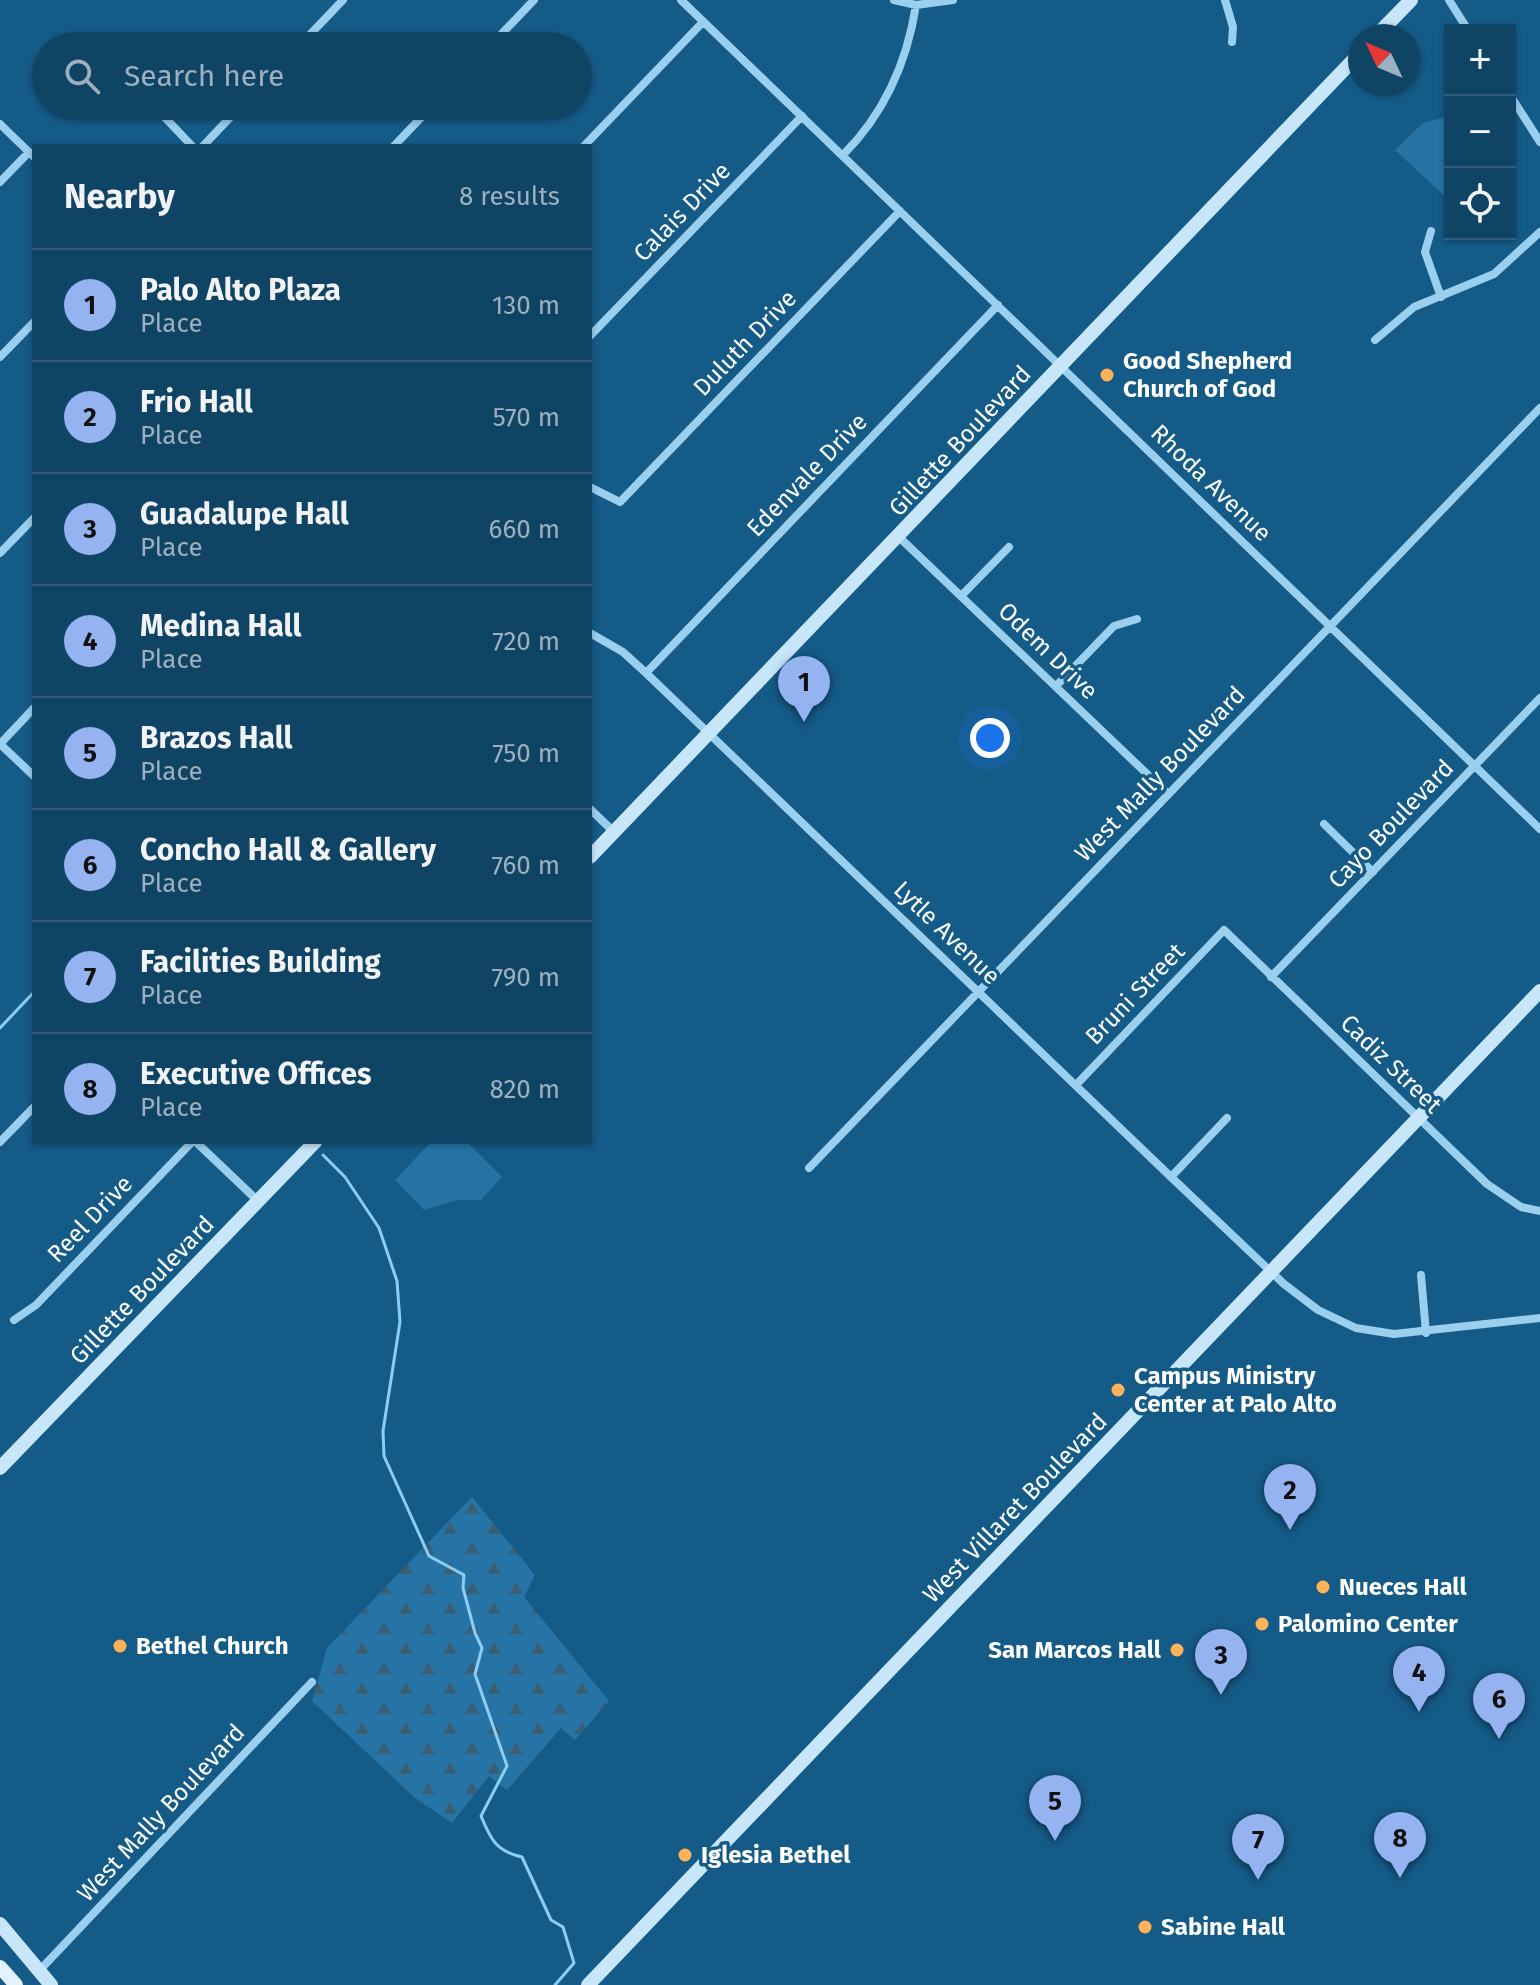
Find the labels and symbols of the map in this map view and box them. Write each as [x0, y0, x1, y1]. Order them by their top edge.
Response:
north arrow [1348, 24, 1420, 96]
street label: Calais Drive [628, 157, 736, 267]
street label: Duluth Drive [688, 284, 802, 402]
place label: Good Shepherd Church of God [1123, 347, 1292, 403]
street label: Gillette Boulevard [883, 360, 1037, 522]
marker: Good Shepherd Church of God [1098, 366, 1116, 384]
street label: Edenvale Drive [741, 408, 873, 542]
street label: Rhoda Avenue [1145, 419, 1277, 547]
street label: Odem Drive [993, 597, 1103, 705]
pin: 1 [778, 656, 830, 722]
street label: West Mally Boulevard [1069, 681, 1251, 867]
your location [970, 718, 1010, 758]
street label: Cayo Boulevard [1323, 754, 1459, 894]
street label: Lytle Avenue [888, 876, 1006, 990]
street label: Bruni Street [1080, 937, 1190, 1051]
street label: Cadiz Street [1335, 1009, 1447, 1119]
street label: Reel Drive [42, 1170, 138, 1268]
street label: Gillette Boulevard [64, 1210, 220, 1370]
place label: Campus Ministry Center at Palo Alto [1134, 1362, 1337, 1418]
marker: Campus Ministry Center at Palo Alto [1109, 1381, 1127, 1399]
street label: West Villaret Boulevard [917, 1407, 1113, 1609]
pin: 2 [1264, 1464, 1316, 1530]
place label: Nueces Hall [1339, 1573, 1467, 1601]
marker: Nueces Hall [1314, 1578, 1332, 1596]
place label: Palomino Center [1278, 1610, 1458, 1638]
marker: Palomino Center [1253, 1615, 1271, 1633]
pin: 3 [1195, 1629, 1247, 1695]
place label: Bethel Church [136, 1632, 289, 1660]
place label: San Marcos Hall [988, 1636, 1162, 1664]
marker: Bethel Church [111, 1637, 129, 1655]
marker: San Marcos Hall [1168, 1641, 1186, 1659]
pin: 4 [1393, 1646, 1445, 1712]
pin: 6 [1473, 1673, 1525, 1739]
street label: West Mally Boulevard [72, 1719, 250, 1907]
pin: 5 [1029, 1775, 1081, 1841]
pin: 8 [1374, 1812, 1426, 1878]
pin: 7 [1232, 1814, 1284, 1880]
place label: Iglesia Bethel [701, 1841, 851, 1869]
marker: Iglesia Bethel [676, 1846, 694, 1864]
place label: Sabine Hall [1161, 1913, 1286, 1941]
marker: Sabine Hall [1136, 1918, 1154, 1936]

